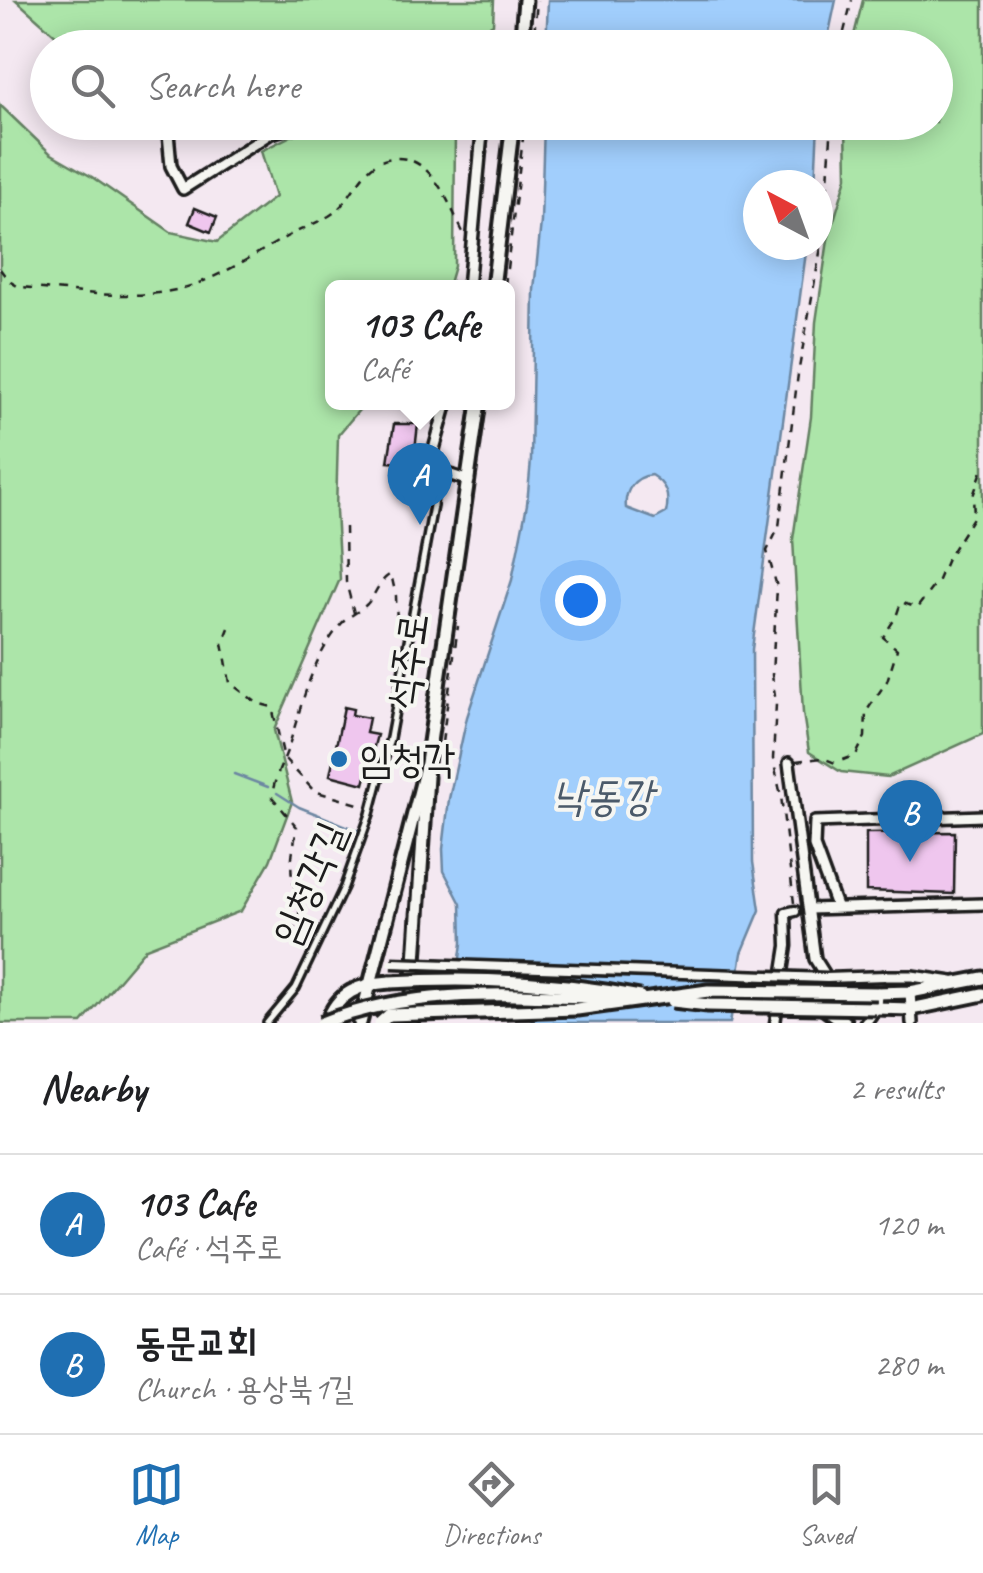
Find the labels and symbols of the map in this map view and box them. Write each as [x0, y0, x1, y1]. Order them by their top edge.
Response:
north arrow [743, 170, 833, 260]
pin: A [388, 442, 452, 525]
your location [555, 575, 606, 626]
street label: 석주로 [377, 610, 439, 712]
place label: 임청각 [359, 734, 456, 784]
marker: 임청각 [328, 748, 350, 770]
water label: 낙동강 [552, 770, 658, 823]
pin: B [878, 780, 942, 862]
street label: 임청각길 [261, 814, 357, 952]

